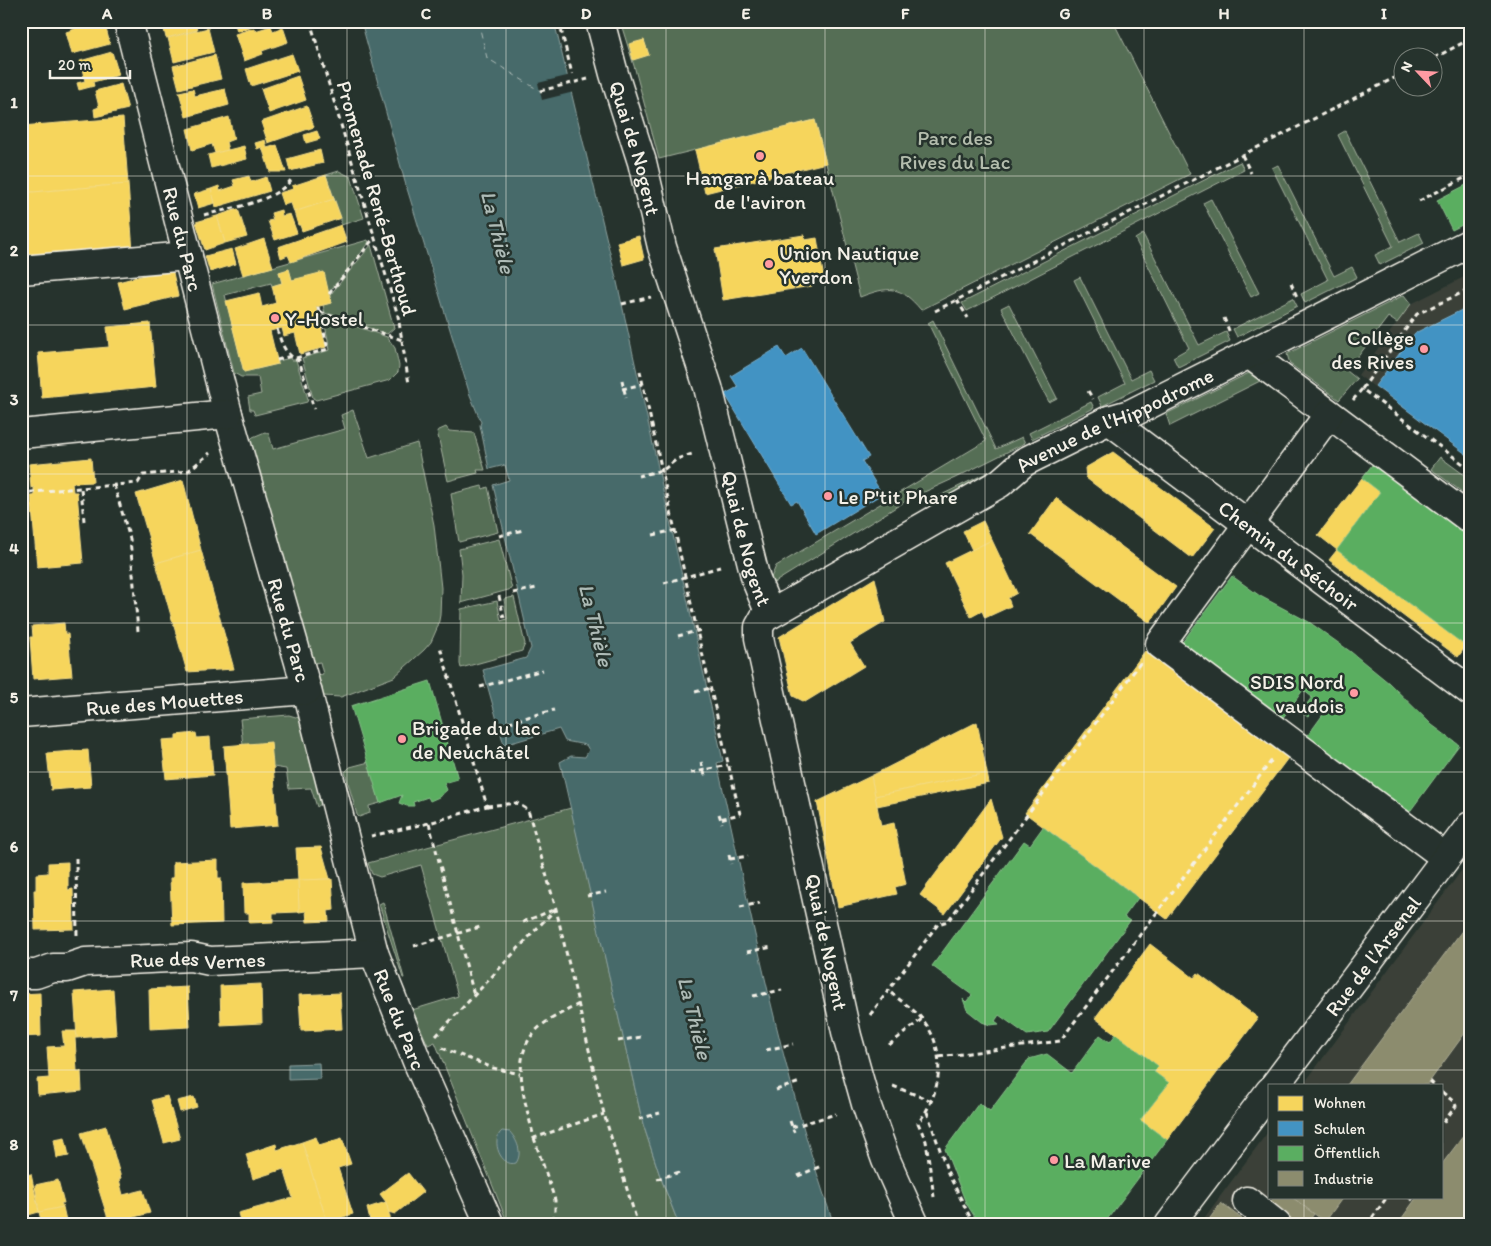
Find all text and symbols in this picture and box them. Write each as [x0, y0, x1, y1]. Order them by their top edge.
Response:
text: A [101, 4, 113, 23]
text: B [262, 4, 273, 23]
text: C [421, 4, 432, 23]
text: D [581, 4, 592, 23]
text: E [742, 4, 751, 23]
text: F [901, 4, 910, 23]
text: G [1059, 4, 1071, 23]
text: H [1218, 4, 1230, 23]
text: I [1381, 4, 1387, 23]
scale bar [50, 48, 130, 80]
north arrow [1394, 48, 1444, 98]
text: 20 m [58, 56, 92, 74]
text: N [1397, 59, 1416, 75]
street label: Promenade René-Berthoud [331, 78, 423, 319]
street label: Quai de Nogent [604, 78, 667, 218]
text: 1 [10, 93, 18, 112]
park label: Parc des Rives du Lac [899, 125, 1011, 174]
marker: Hangar à bateau de l'aviron [754, 150, 766, 162]
place label: Hangar à bateau de l'aviron [686, 165, 835, 214]
street label: Rue du Parc [158, 184, 209, 294]
water label: La Thièle [475, 188, 522, 278]
place label: Union Nautique Yverdon [779, 240, 919, 289]
text: 2 [10, 241, 19, 260]
marker: Union Nautique Yverdon [763, 258, 775, 270]
place label: Y-Hostel [285, 306, 364, 331]
marker: Y-Hostel [269, 312, 281, 324]
place label: Collège des Rives [1331, 325, 1414, 374]
marker: Collège des Rives [1418, 343, 1430, 355]
street label: Avenue de l'Hippodrome [1010, 362, 1218, 477]
text: 3 [10, 390, 19, 409]
street label: Quai de Nogent [717, 468, 778, 610]
place label: Le P'tit Phare [838, 484, 958, 509]
marker: Le P'tit Phare [822, 490, 834, 502]
street label: Chemin du Séchoir [1214, 494, 1365, 616]
text: 4 [9, 539, 19, 558]
street label: Rue du Parc [263, 575, 317, 685]
water label: La Thièle [573, 581, 620, 671]
place label: SDIS Nord vaudois [1250, 669, 1344, 718]
street label: Rue des Mouettes [85, 683, 244, 720]
marker: SDIS Nord vaudois [1348, 687, 1360, 699]
text: 5 [10, 688, 19, 707]
place label: Brigade du lac de Neuchâtel [412, 715, 541, 764]
marker: Brigade du lac de Neuchâtel [396, 733, 408, 745]
text: 6 [10, 837, 19, 856]
street label: Quai de Nogent [800, 871, 854, 1013]
street label: Rue de l'Arsenal [1319, 890, 1426, 1021]
street label: Rue des Vernes [129, 945, 266, 974]
street label: Rue du Parc [369, 965, 432, 1074]
water label: La Thièle [672, 974, 719, 1064]
text: 7 [9, 986, 18, 1005]
legend [1268, 1084, 1444, 1198]
text: Wohnen [1314, 1094, 1366, 1112]
text: Schulen [1314, 1120, 1366, 1138]
text: 8 [10, 1135, 19, 1154]
text: Öffentlich [1314, 1144, 1380, 1162]
place label: La Marive [1064, 1148, 1151, 1173]
marker: La Marive [1048, 1154, 1060, 1166]
text: Industrie [1314, 1170, 1374, 1188]

